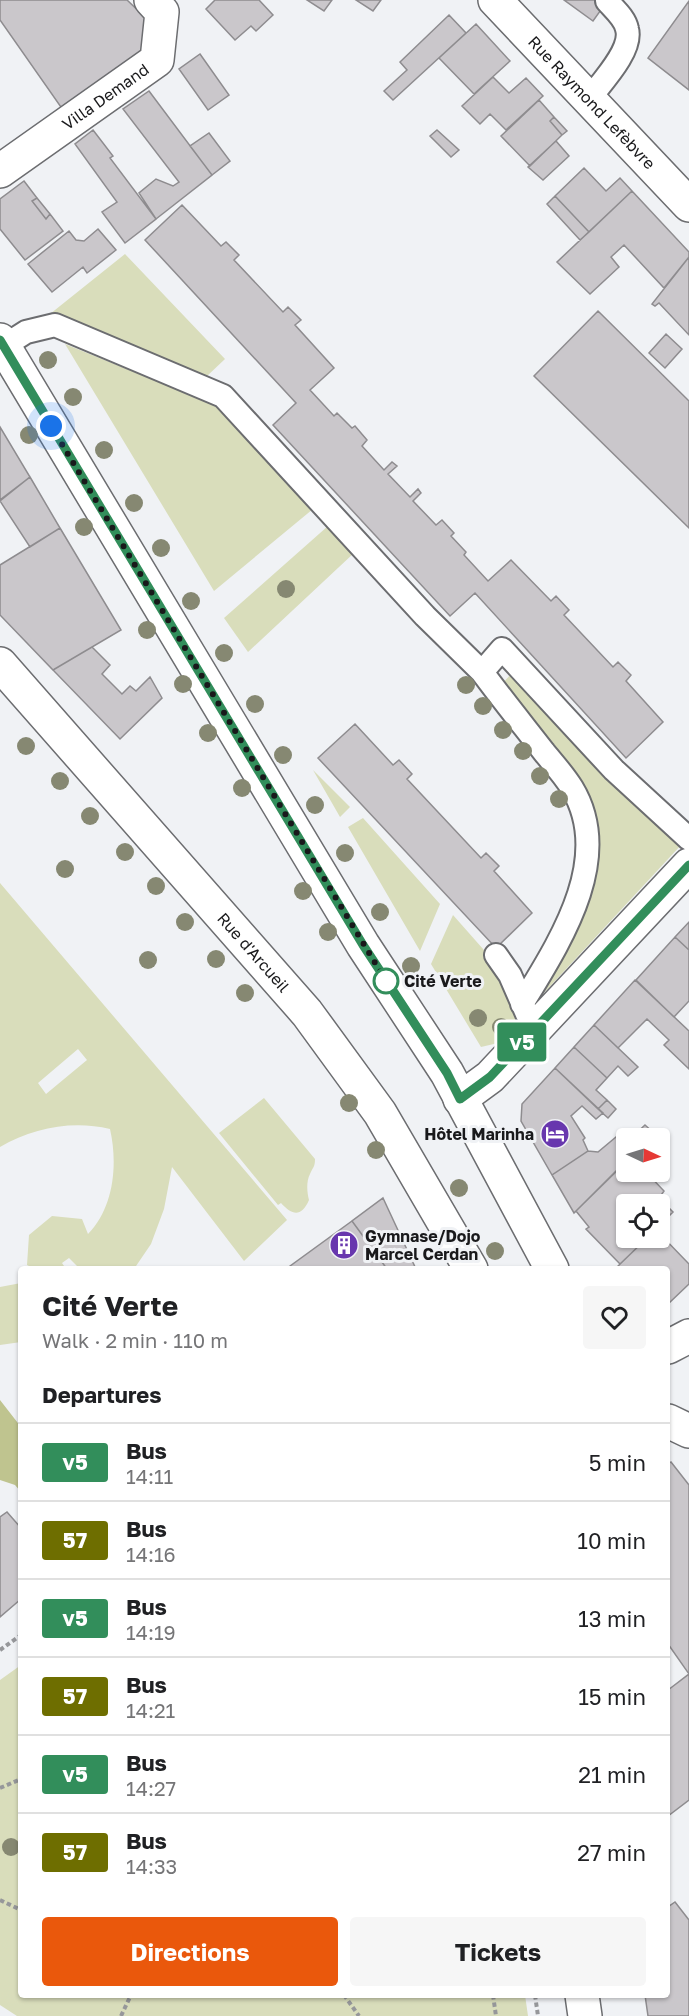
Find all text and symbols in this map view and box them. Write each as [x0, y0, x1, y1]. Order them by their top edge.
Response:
street label: Rue Raymond Lefèbvre [524, 31, 660, 173]
street label: Villa Demand [58, 59, 153, 134]
your location [36, 411, 66, 441]
street label: Rue d'Arcueil [213, 908, 294, 996]
marker: Cité Verte [373, 968, 399, 994]
place label: Cité Verte [404, 971, 482, 991]
line badge: v5 [495, 1022, 549, 1062]
text: v5 [509, 1029, 535, 1055]
hotel icon: Hôtel Marinha [539, 1118, 571, 1150]
place label: Hôtel Marinha [424, 1124, 534, 1144]
north arrow [616, 1128, 670, 1182]
map controls [616, 1128, 670, 1248]
button: locate [616, 1194, 670, 1248]
place label: Gymnase/Dojo Marcel Cerdan [365, 1226, 481, 1264]
building icon: Gymnase/Dojo Marcel Cerdan [328, 1229, 360, 1261]
button: heart [583, 1286, 646, 1349]
text: Cité Verte [42, 1289, 178, 1322]
text: Walk · 2 min · 110 m [42, 1328, 228, 1352]
text: Departures [42, 1381, 161, 1408]
text: Bus [126, 1437, 167, 1464]
text: v5 [62, 1449, 88, 1475]
text: 5 min [589, 1449, 646, 1476]
text: 14:11 [126, 1464, 173, 1488]
text: Bus [126, 1515, 167, 1542]
text: 57 [63, 1527, 87, 1553]
text: 10 min [577, 1527, 646, 1554]
text: 14:16 [126, 1542, 176, 1566]
text: Bus [126, 1593, 167, 1620]
text: v5 [62, 1605, 88, 1631]
text: 13 min [578, 1605, 646, 1632]
text: 14:19 [126, 1620, 176, 1644]
text: Bus [126, 1671, 167, 1698]
text: 57 [63, 1683, 87, 1709]
text: 15 min [578, 1683, 646, 1710]
text: 14:21 [126, 1698, 175, 1722]
text: Bus [126, 1749, 167, 1776]
text: v5 [62, 1761, 88, 1787]
text: 21 min [578, 1761, 646, 1788]
text: 14:27 [126, 1776, 176, 1800]
text: Bus [126, 1827, 167, 1854]
text: 57 [63, 1839, 87, 1865]
text: 27 min [577, 1839, 646, 1866]
text: 14:33 [126, 1854, 177, 1878]
button: Directions [42, 1917, 338, 1986]
button: Tickets [350, 1917, 646, 1986]

